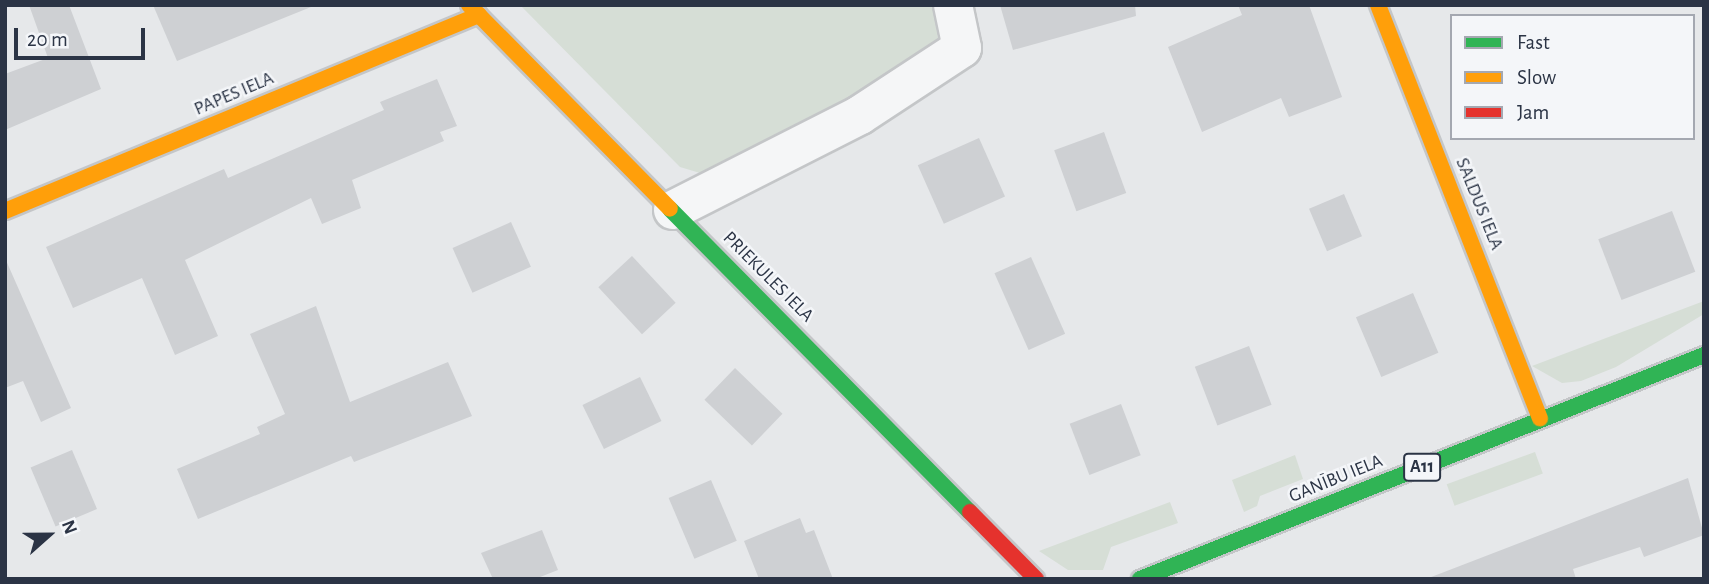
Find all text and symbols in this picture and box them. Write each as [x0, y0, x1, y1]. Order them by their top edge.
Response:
scale bar [18, 14, 149, 58]
legend [1450, 14, 1695, 140]
text: 20 m [27, 29, 68, 50]
text: Fast [1517, 32, 1550, 53]
street label: PAPES IELA [191, 67, 277, 121]
text: Slow [1517, 67, 1556, 88]
text: Jam [1517, 102, 1549, 123]
street label: SALDUS IELA [1450, 155, 1508, 253]
street label: PRIEKULES IELA [718, 227, 818, 327]
street label: GANĪBU IELA [1286, 450, 1386, 508]
road number: A11 [1403, 452, 1441, 481]
north arrow [14, 500, 84, 570]
text: N [58, 518, 80, 537]

